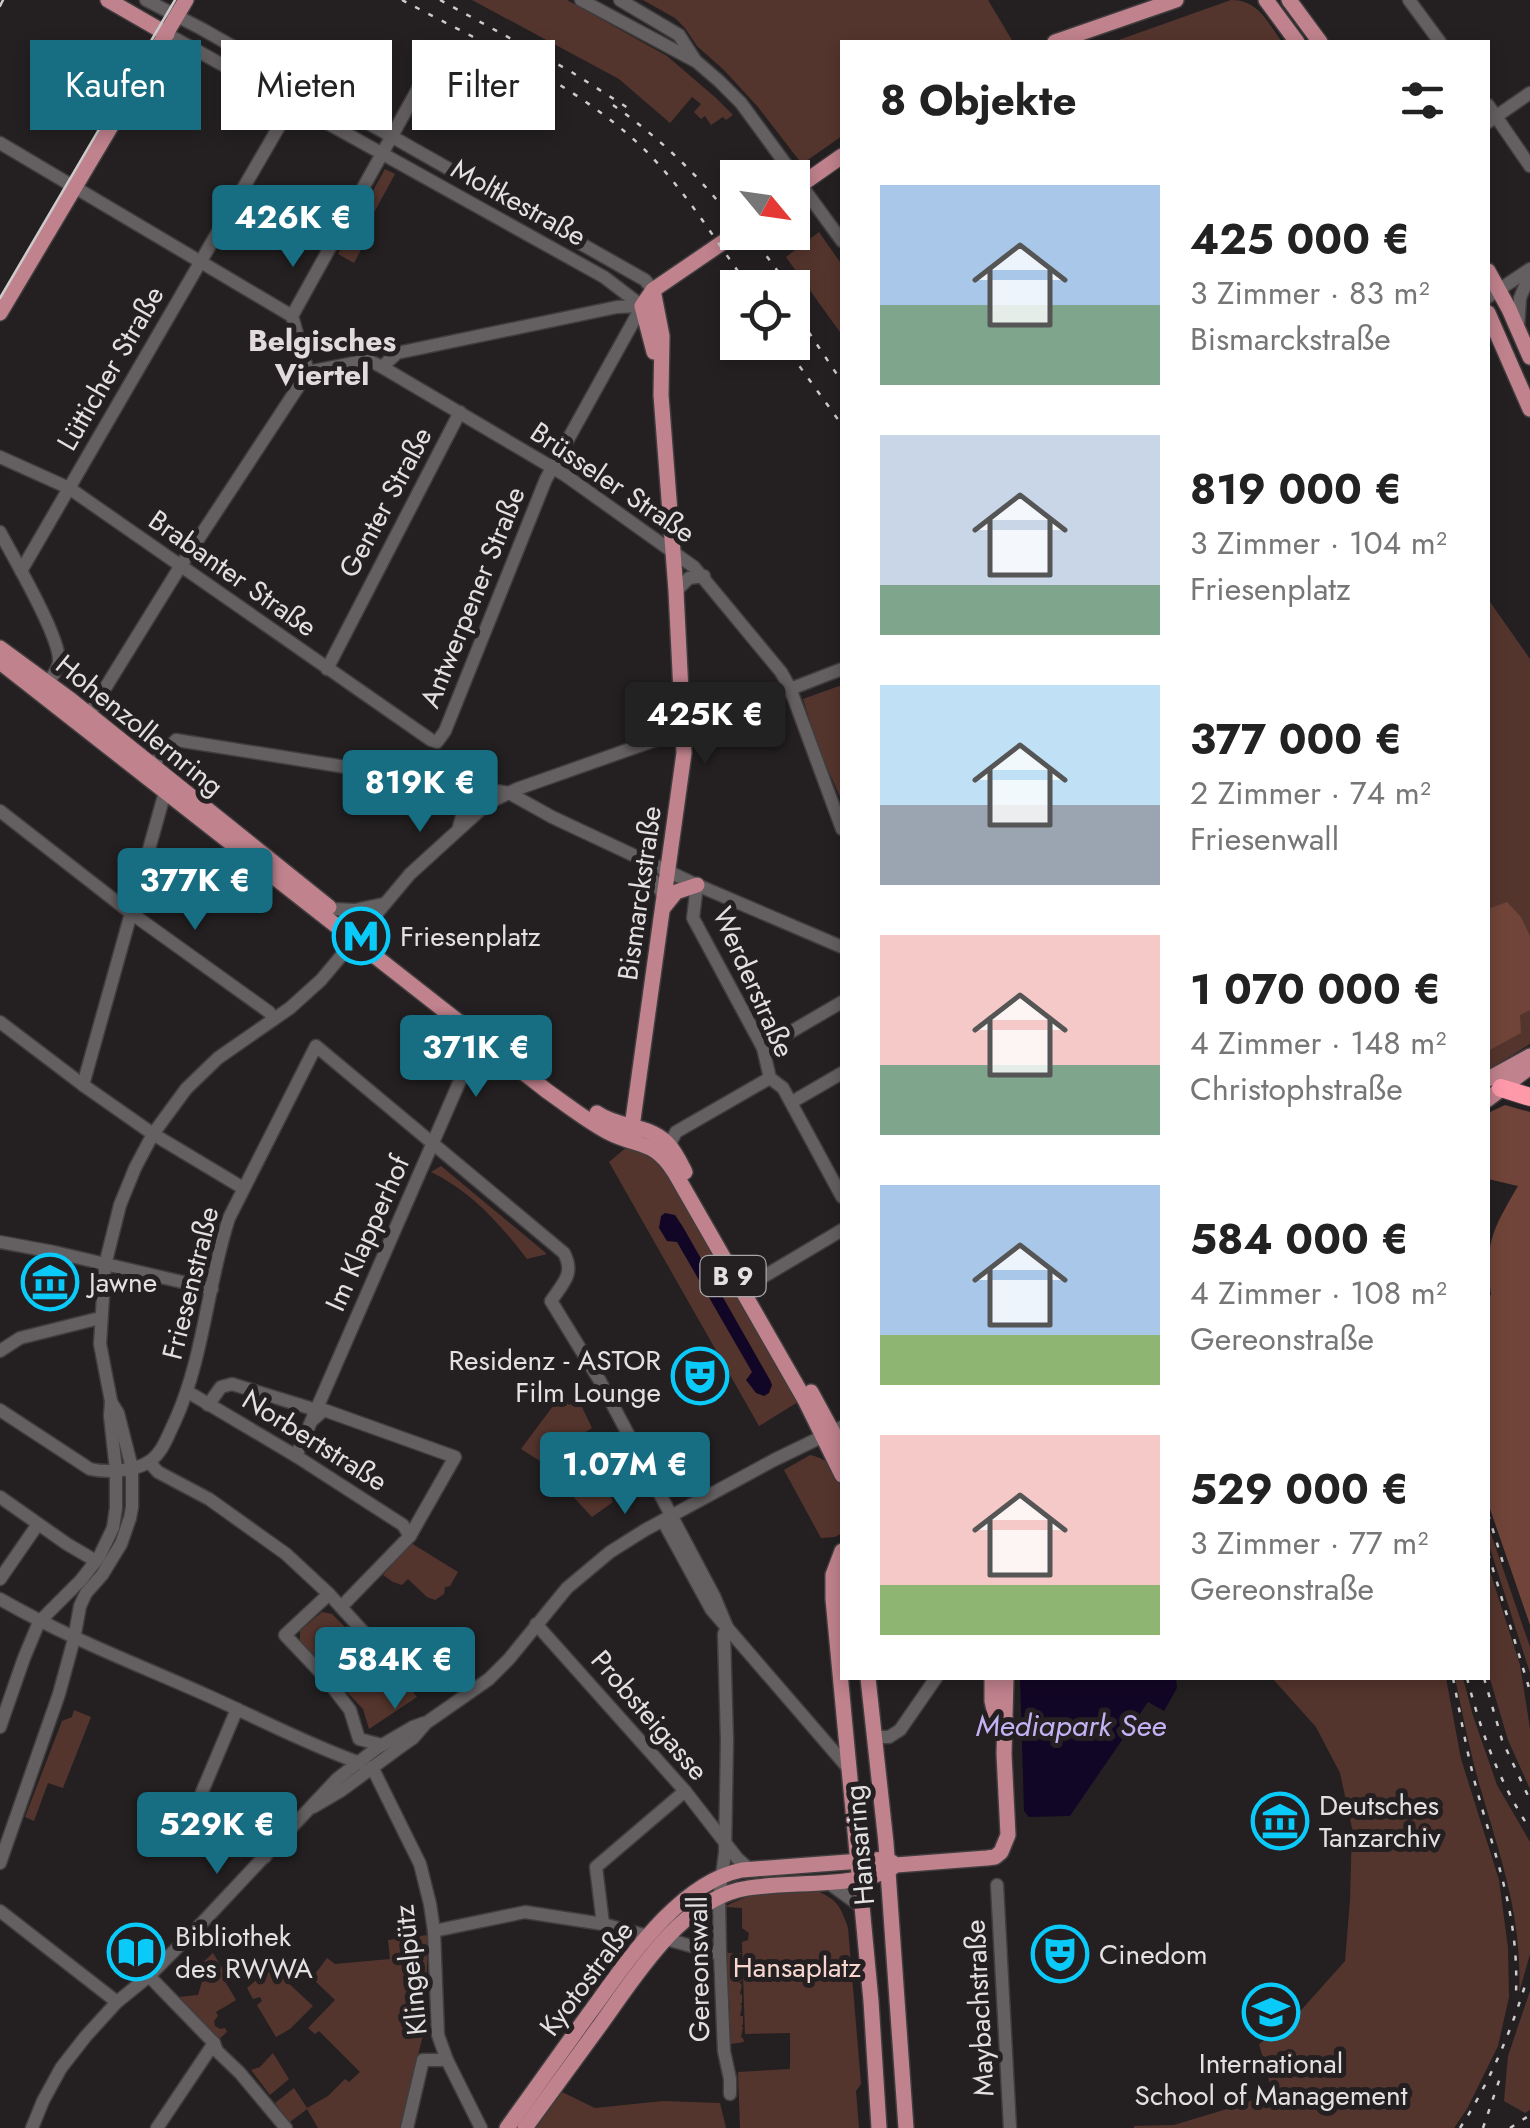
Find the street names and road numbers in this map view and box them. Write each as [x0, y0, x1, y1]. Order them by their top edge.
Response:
street label: Moltkestraße [444, 148, 594, 256]
street label: Lütticher Straße [47, 278, 174, 458]
street label: Brüsseler Straße [522, 412, 703, 553]
street label: Genter Straße [329, 420, 442, 585]
street label: Antwerpener Straße [409, 480, 536, 714]
street label: Brabanter Straße [140, 500, 325, 647]
street label: Hohenzollernring [47, 645, 233, 806]
street label: Bismarckstraße [607, 803, 672, 983]
street label: Werderstraße [702, 900, 805, 1064]
street label: Im Klapperhof [315, 1148, 421, 1318]
street label: Friesenstraße [152, 1202, 229, 1364]
road number: B 9 [700, 1256, 766, 1296]
street label: Norbertstraße [234, 1379, 395, 1501]
street label: Probsteigasse [581, 1641, 718, 1790]
street label: Hansaring [834, 1783, 885, 1907]
street label: Gereonswall [677, 1896, 720, 2042]
street label: Klingelpütz [383, 1902, 438, 2037]
street label: Kyotostraße [529, 1912, 643, 2045]
street label: Maybachstraße [954, 1918, 1005, 2098]

